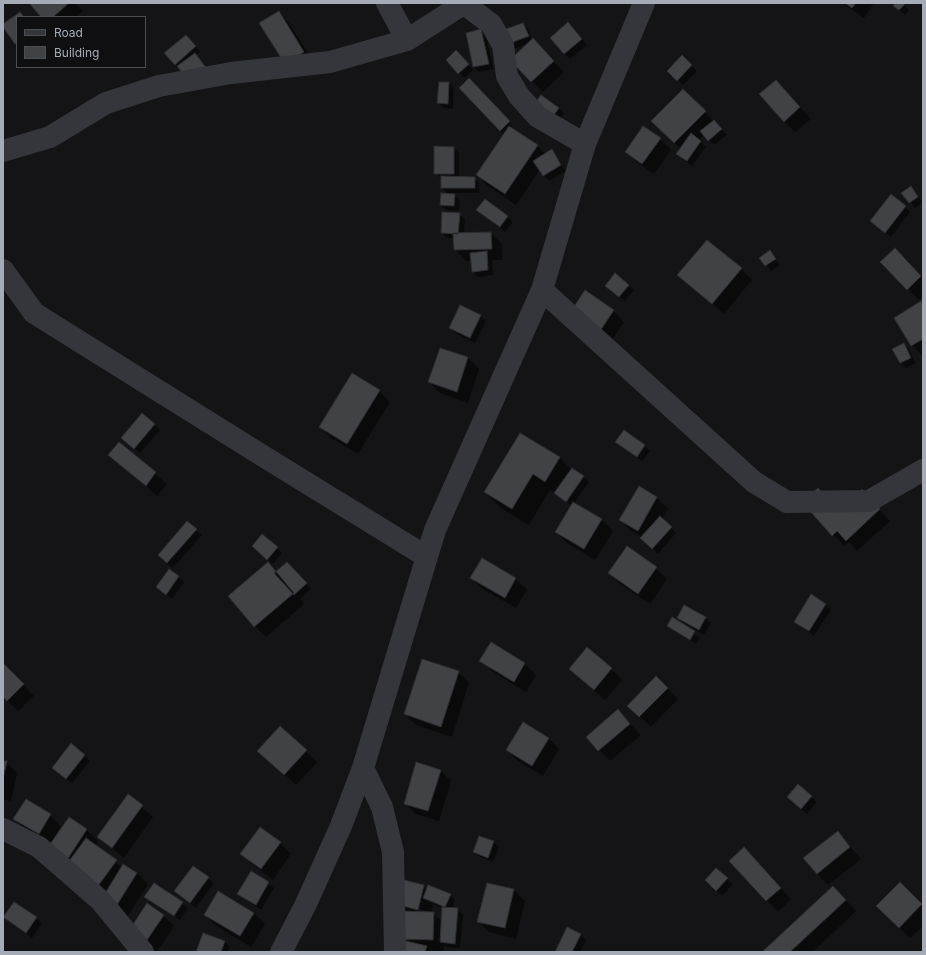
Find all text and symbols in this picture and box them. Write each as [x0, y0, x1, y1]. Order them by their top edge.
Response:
legend [16, 16, 146, 68]
text: Road [54, 25, 83, 40]
text: Building [54, 45, 99, 60]

